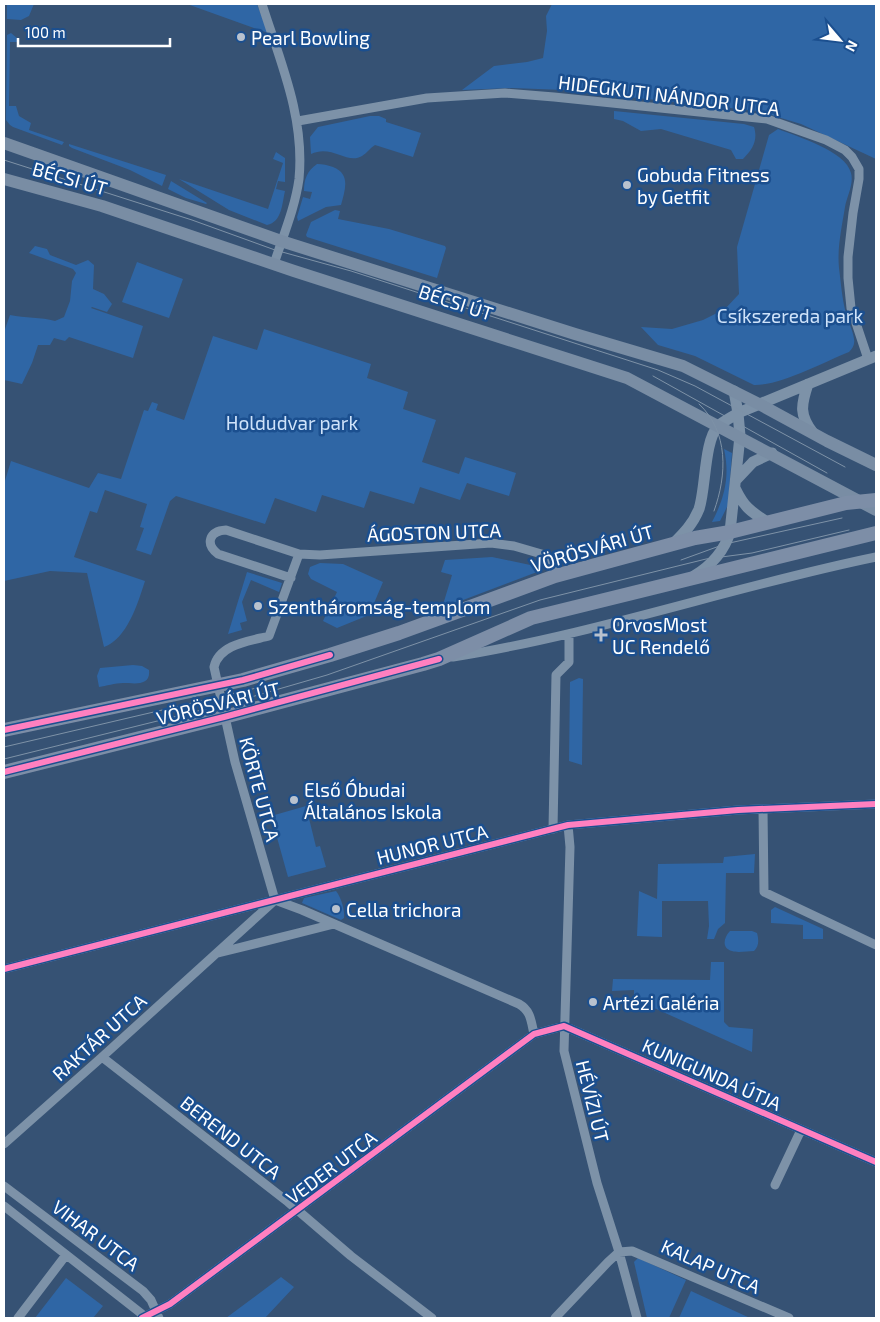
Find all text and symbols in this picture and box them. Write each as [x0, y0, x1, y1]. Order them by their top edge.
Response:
scale bar [18, 15, 170, 47]
north arrow [815, 15, 865, 65]
text: 100 m [25, 23, 66, 41]
place label: Pearl Bowling [251, 26, 370, 49]
marker: Pearl Bowling [235, 31, 247, 43]
text: N [842, 38, 862, 55]
street label: HIDEGKUTI NÁNDOR UTCA [557, 70, 781, 120]
street label: BÉCSI ÚT [30, 156, 110, 200]
place label: Gobuda Fitness by Getfit [637, 163, 770, 208]
marker: Gobuda Fitness by Getfit [621, 179, 633, 191]
street label: BÉCSI ÚT [416, 279, 496, 325]
park label: Csíkszereda park [717, 304, 863, 327]
park label: Holdudvar park [226, 411, 358, 434]
street label: ÁGOSTON UTCA [367, 518, 502, 546]
street label: VÖRÖSVÁRI ÚT [528, 519, 656, 577]
place label: Szentháromság-templom [268, 595, 490, 618]
marker: Szentháromság-templom [252, 600, 264, 612]
place label: OrvosMost UC Rendelő [612, 613, 710, 658]
marker: OrvosMost UC Rendelő [594, 628, 608, 642]
street label: VÖRÖSVÁRI ÚT [154, 677, 282, 729]
street label: KÖRTE UTCA [235, 734, 285, 844]
place label: Első Óbudai Általános Iskola [304, 778, 442, 823]
marker: Első Óbudai Általános Iskola [288, 794, 300, 806]
street label: HUNOR UTCA [374, 819, 490, 869]
place label: Cella trichora [346, 898, 461, 921]
marker: Cella trichora [330, 903, 342, 915]
street label: RAKTÁR UTCA [47, 989, 151, 1085]
place label: Artézi Galéria [603, 991, 720, 1014]
marker: Artézi Galéria [587, 996, 599, 1008]
street label: KUNIGUNDA ÚTJA [639, 1033, 785, 1115]
street label: HÉVÍZI ÚT [572, 1058, 614, 1144]
street label: BEREND UTCA [176, 1091, 286, 1183]
street label: VEDER UTCA [281, 1125, 381, 1209]
street label: VIHAR UTCA [48, 1195, 144, 1275]
street label: KALAP UTCA [658, 1234, 764, 1298]

